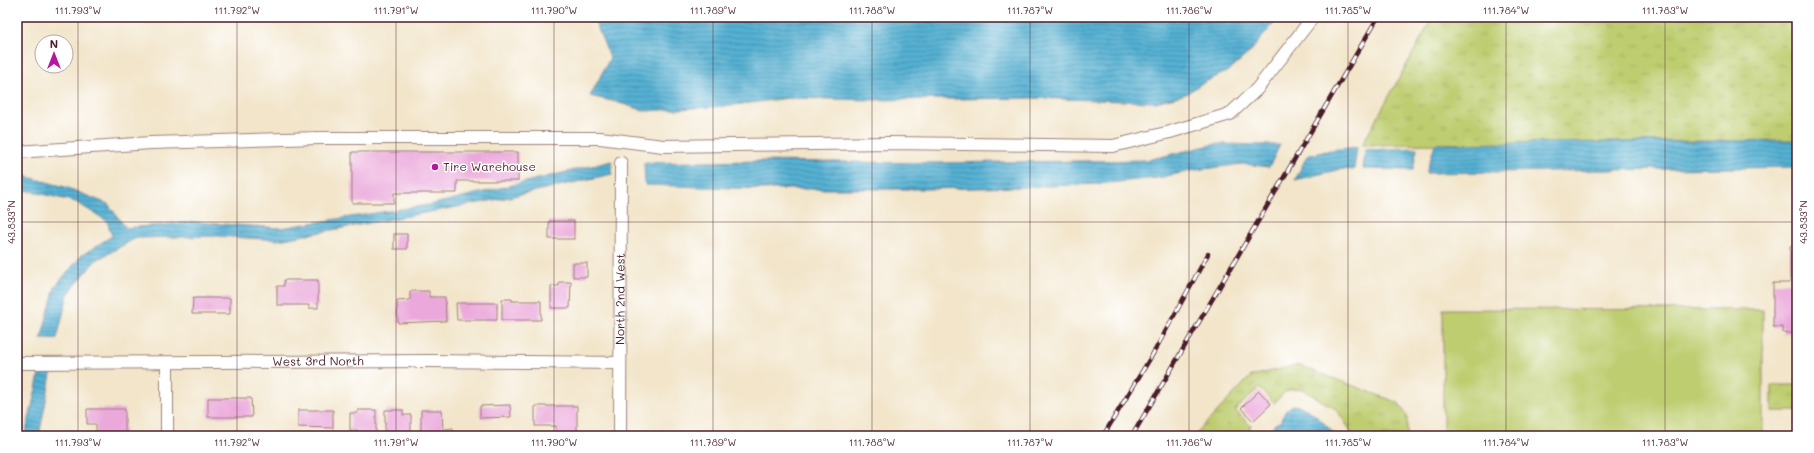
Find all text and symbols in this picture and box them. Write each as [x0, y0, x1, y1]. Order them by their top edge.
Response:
text: 111.793°W [55, 3, 101, 17]
text: 111.792°W [214, 3, 260, 17]
text: 111.791°W [374, 3, 419, 17]
text: 111.790°W [531, 3, 578, 17]
text: 111.789°W [690, 3, 736, 17]
text: 111.788°W [849, 3, 896, 17]
text: 111.787°W [1007, 3, 1053, 17]
text: 111.786°W [1166, 3, 1213, 17]
text: 111.785°W [1325, 3, 1371, 17]
text: 111.784°W [1483, 3, 1529, 17]
text: 111.783°W [1642, 3, 1688, 17]
north arrow [34, 34, 74, 74]
text: N [50, 36, 58, 51]
place label: Tire Warehouse [443, 158, 536, 174]
marker: Tire Warehouse [430, 162, 440, 172]
text: 43.833°N [4, 200, 18, 244]
text: 43.833°N [1796, 200, 1810, 244]
street label: North 2nd West [611, 253, 628, 345]
street label: West 3rd North [272, 352, 364, 369]
text: 111.793°W [55, 435, 101, 449]
text: 111.792°W [214, 435, 260, 449]
text: 111.791°W [374, 435, 419, 449]
text: 111.790°W [531, 435, 578, 449]
text: 111.789°W [690, 435, 736, 449]
text: 111.788°W [849, 435, 896, 449]
text: 111.787°W [1007, 435, 1053, 449]
text: 111.786°W [1166, 435, 1213, 449]
text: 111.785°W [1325, 435, 1371, 449]
text: 111.784°W [1483, 435, 1529, 449]
text: 111.783°W [1642, 435, 1688, 449]

